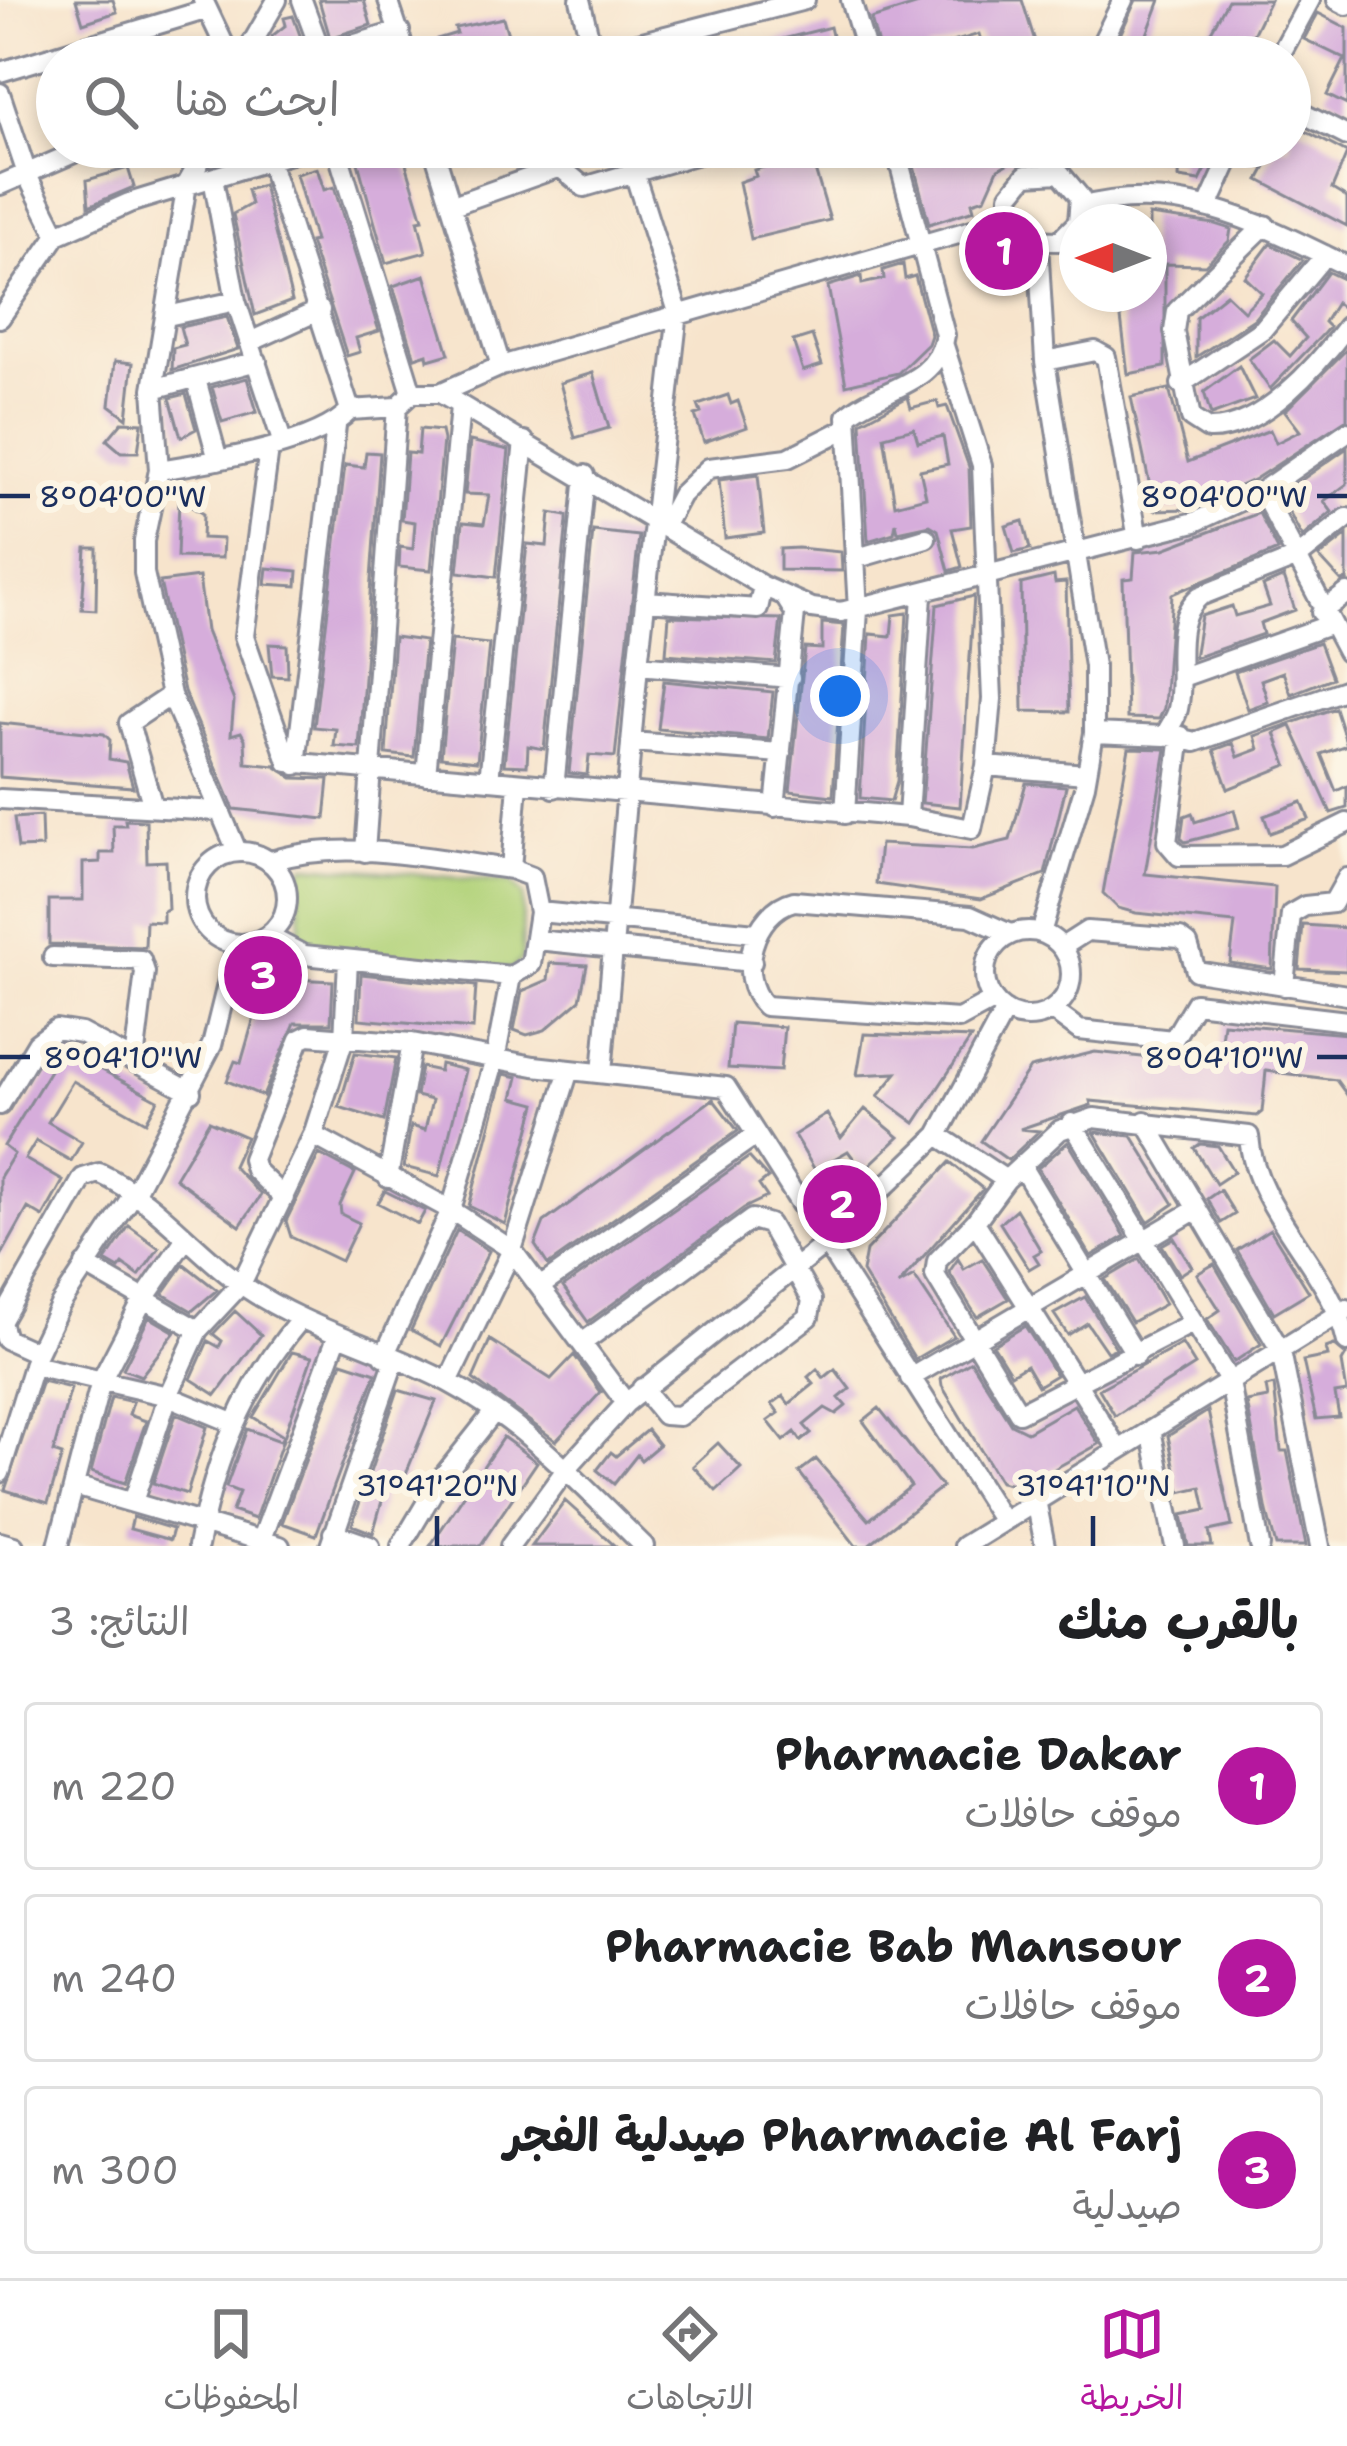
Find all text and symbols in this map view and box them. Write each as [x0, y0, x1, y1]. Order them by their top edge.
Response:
search box [36, 36, 1311, 168]
icon: search [78, 69, 144, 135]
text: ابحث هنا [174, 69, 340, 129]
north arrow [1059, 204, 1167, 312]
pin: 1 [965, 206, 1043, 296]
text: 8°04'00"W [39, 476, 207, 517]
text: 8°04'00"W [1140, 476, 1308, 517]
your location [810, 666, 870, 726]
pin: 3 [224, 930, 302, 1020]
text: 8°04'10"W [43, 1037, 203, 1078]
text: 8°04'10"W [1144, 1037, 1304, 1078]
pin: 2 [803, 1159, 881, 1249]
text: 31°41'20"N [356, 1465, 518, 1506]
text: 31°41'10"N [1015, 1465, 1171, 1506]
text: بالقرب منك [1058, 1586, 1299, 1654]
text: النتائج: 3 [48, 1595, 190, 1647]
text: Pharmacie Dakar [775, 1724, 1182, 1784]
text: 220 m [51, 1760, 177, 1812]
text: 1 [1248, 1760, 1266, 1812]
text: موقف حافلات [964, 1787, 1182, 1839]
text: Pharmacie Bab Mansour [605, 1916, 1182, 1976]
text: 240 m [51, 1952, 177, 2004]
text: 2 [1243, 1952, 1271, 2004]
text: موقف حافلات [964, 1979, 1182, 2031]
text: Pharmacie Al Farj صيدلية الفجر [504, 2105, 1182, 2165]
text: 300 m [51, 2144, 179, 2196]
text: 3 [1243, 2144, 1271, 2196]
text: صيدلية [1072, 2179, 1182, 2231]
tab: المحفوظات [163, 2301, 299, 2427]
tab: الاتجاهات [626, 2301, 754, 2427]
tab: الخريطة [1081, 2301, 1184, 2427]

